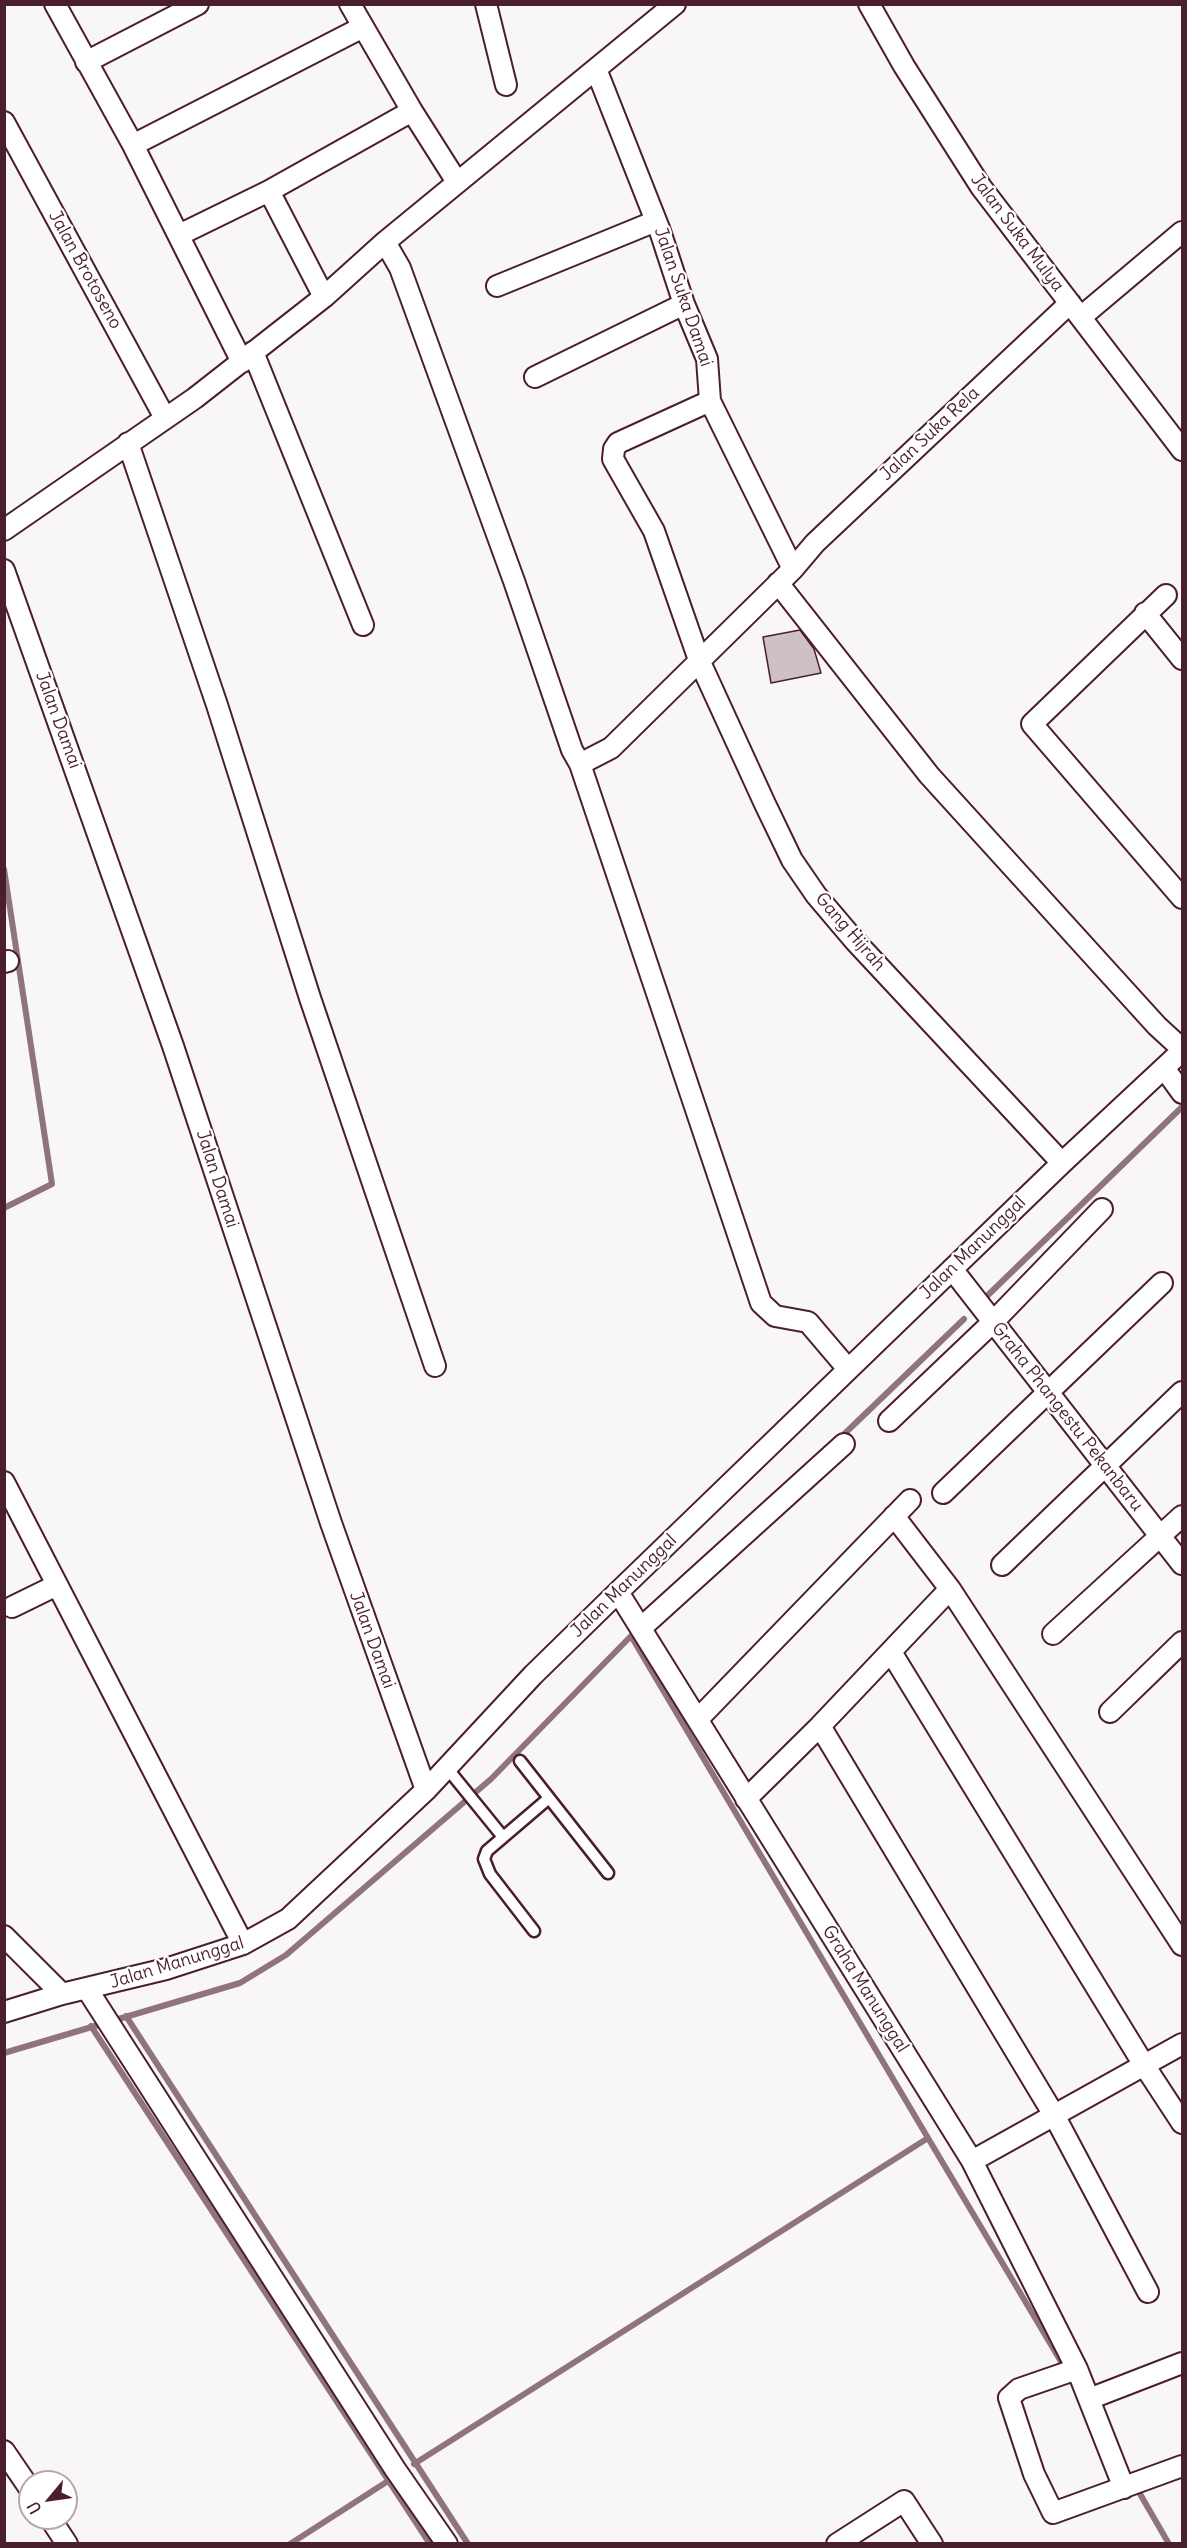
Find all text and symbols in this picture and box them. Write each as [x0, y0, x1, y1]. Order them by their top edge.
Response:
street label: Jalan Suka Mulya [966, 170, 1068, 296]
street label: Jalan Brotoseno [44, 207, 126, 333]
street label: Jalan Suka Damai [649, 225, 717, 369]
street label: Jalan Suka Rela [876, 383, 984, 485]
street label: Jalan Damai [30, 669, 86, 771]
street label: Gang Hijrah [810, 888, 890, 976]
street label: Jalan Damai [191, 1127, 243, 1231]
street label: Jalan Manunggal [916, 1192, 1030, 1304]
street label: Graha Phangestu Pekanbaru [987, 1318, 1147, 1516]
street label: Jalan Manunggal [567, 1530, 681, 1642]
street label: Jalan Damai [344, 1589, 400, 1691]
street label: Graha Manunggal [817, 1921, 913, 2057]
street label: Jalan Manunggal [107, 1932, 247, 1994]
north arrow [18, 2470, 78, 2530]
text: U [23, 2498, 45, 2517]

